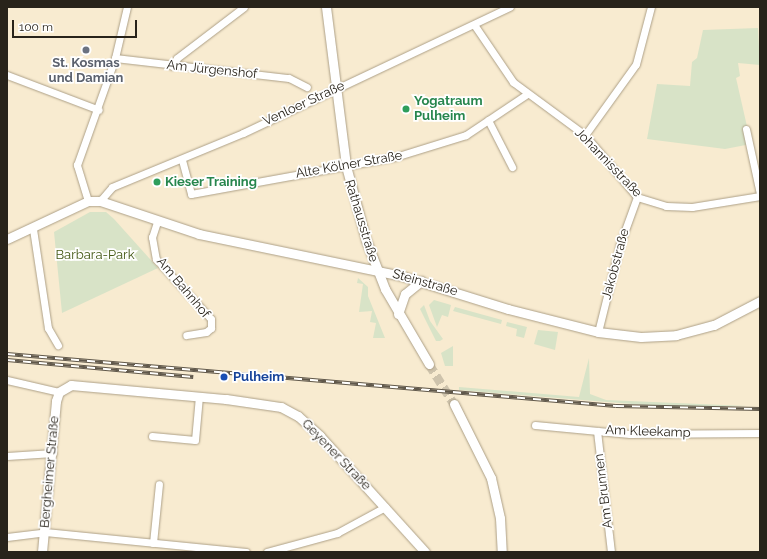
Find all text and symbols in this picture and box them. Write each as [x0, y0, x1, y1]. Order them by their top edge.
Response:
scale bar [14, 12, 139, 38]
text: 100 m [19, 20, 53, 34]
marker: St. Kosmas und Damian [81, 45, 91, 55]
place label: St. Kosmas und Damian [49, 56, 123, 87]
street label: Am Jürgenshof [166, 57, 258, 83]
street label: Venloer Straße [261, 78, 347, 130]
place label: Yogatraum Pulheim [414, 94, 482, 125]
marker: Yogatraum Pulheim [401, 104, 411, 114]
street label: Johannisstraße [571, 125, 645, 201]
street label: Alte Kölner Straße [294, 148, 404, 182]
place label: Kieser Training [165, 174, 258, 190]
marker: Kieser Training [152, 177, 162, 187]
street label: Rathausstraße [341, 178, 381, 264]
street label: Jakobstraße [599, 227, 633, 301]
park label: Barbara-Park [55, 247, 135, 263]
street label: Am Bahnhof [153, 254, 213, 322]
street label: Steinstraße [391, 266, 459, 300]
place label: Pulheim [233, 369, 284, 385]
marker: Pulheim [218, 371, 230, 383]
street label: Bergheimer Straße [37, 415, 63, 529]
street label: Geyener Straße [298, 416, 374, 494]
street label: Am Kleekamp [605, 423, 691, 441]
street label: Am Brunnen [592, 453, 616, 529]

